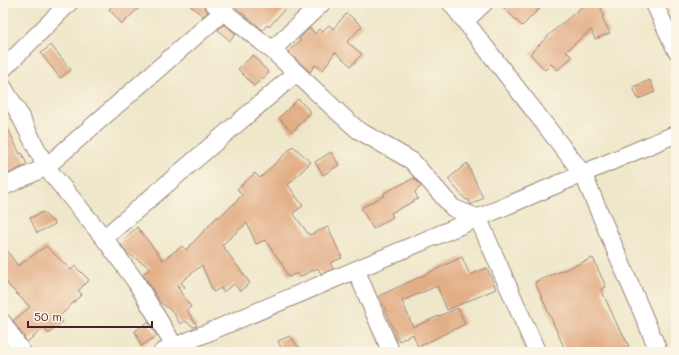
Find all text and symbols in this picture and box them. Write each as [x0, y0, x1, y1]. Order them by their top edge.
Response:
scale bar [28, 303, 152, 329]
text: 50 m [34, 308, 62, 324]

